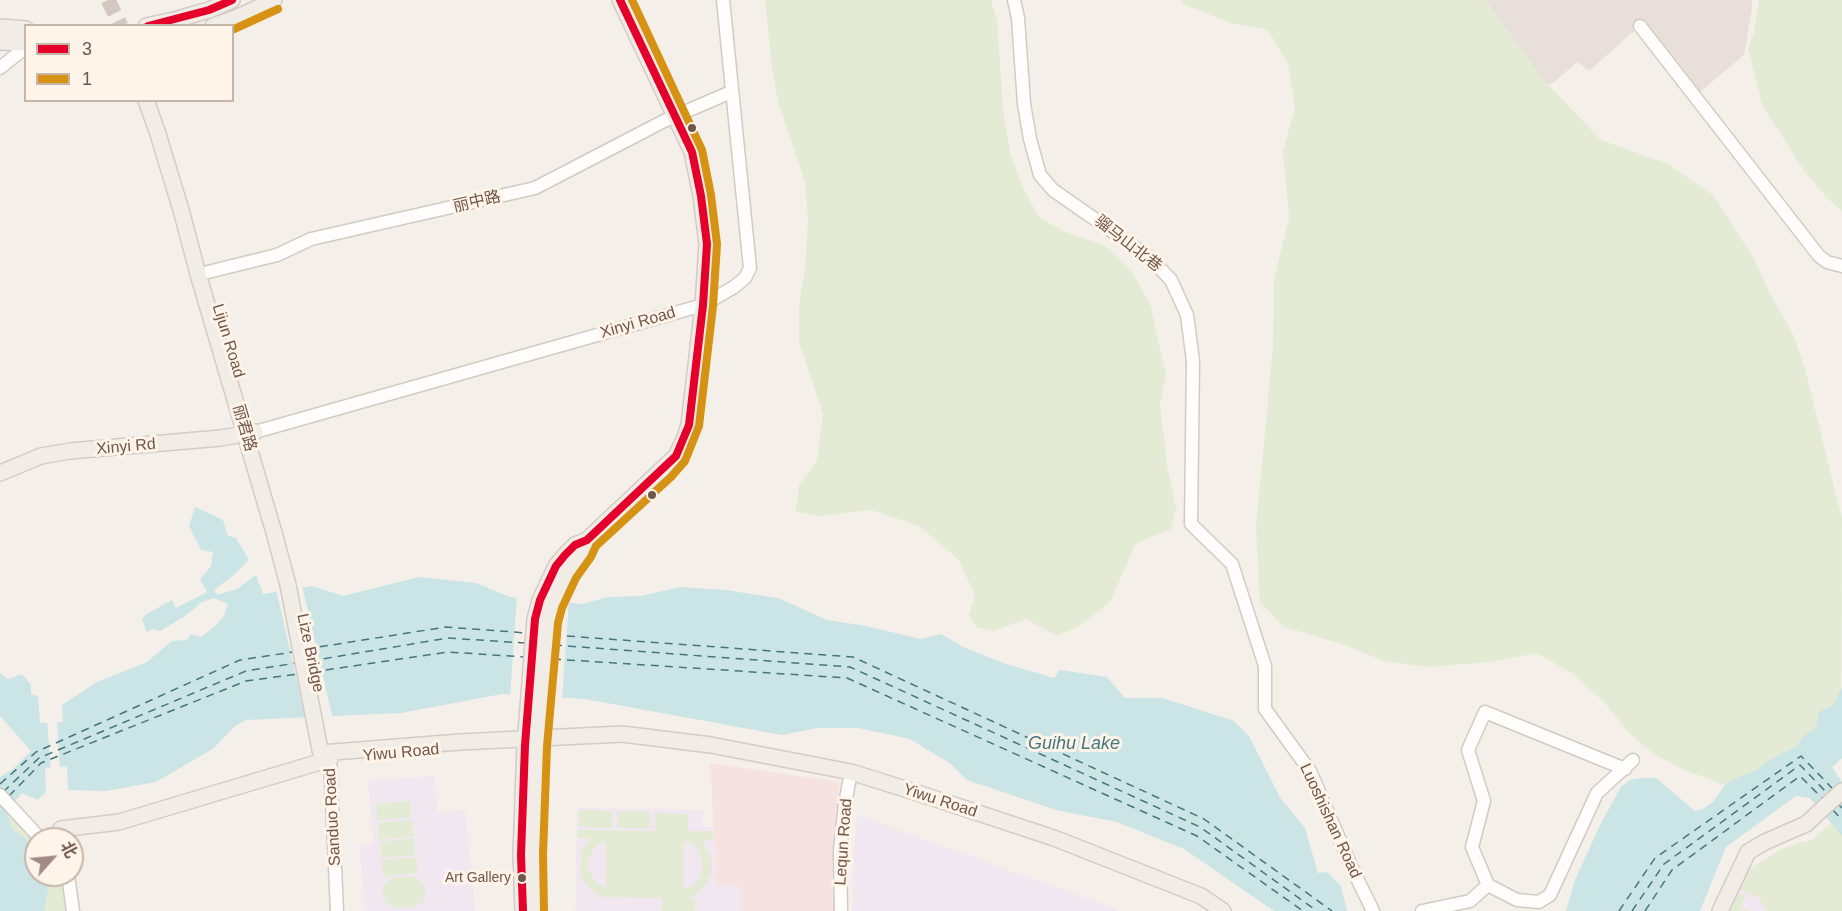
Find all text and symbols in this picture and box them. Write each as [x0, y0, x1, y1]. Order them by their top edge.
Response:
legend [24, 24, 234, 102]
text: 3 [82, 39, 92, 59]
text: 1 [82, 69, 92, 89]
unlabelled marker [686, 122, 698, 134]
street label: 丽中路 [451, 187, 503, 217]
street label: 骝马山北巷 [1091, 212, 1165, 276]
street label: Lijun Road [208, 302, 248, 380]
street label: Xinyi Road [598, 303, 678, 343]
street label: 丽君路 [228, 402, 260, 454]
street label: Xinyi Rd [95, 435, 157, 459]
unlabelled marker [646, 489, 658, 501]
street label: Lize Bridge [292, 612, 328, 694]
water label: Guihu Lake [1028, 733, 1120, 755]
street label: Yiwu Road [362, 740, 440, 766]
street label: Luoshishan Road [1295, 761, 1365, 881]
street label: Sanduo Road [321, 768, 345, 866]
street label: Yiwu Road [901, 780, 979, 822]
street label: Lequn Road [831, 798, 857, 886]
north arrow [24, 827, 84, 887]
text: 北 [57, 839, 80, 860]
place label: Art Gallery [445, 870, 511, 886]
marker: Art Gallery [516, 872, 528, 884]

